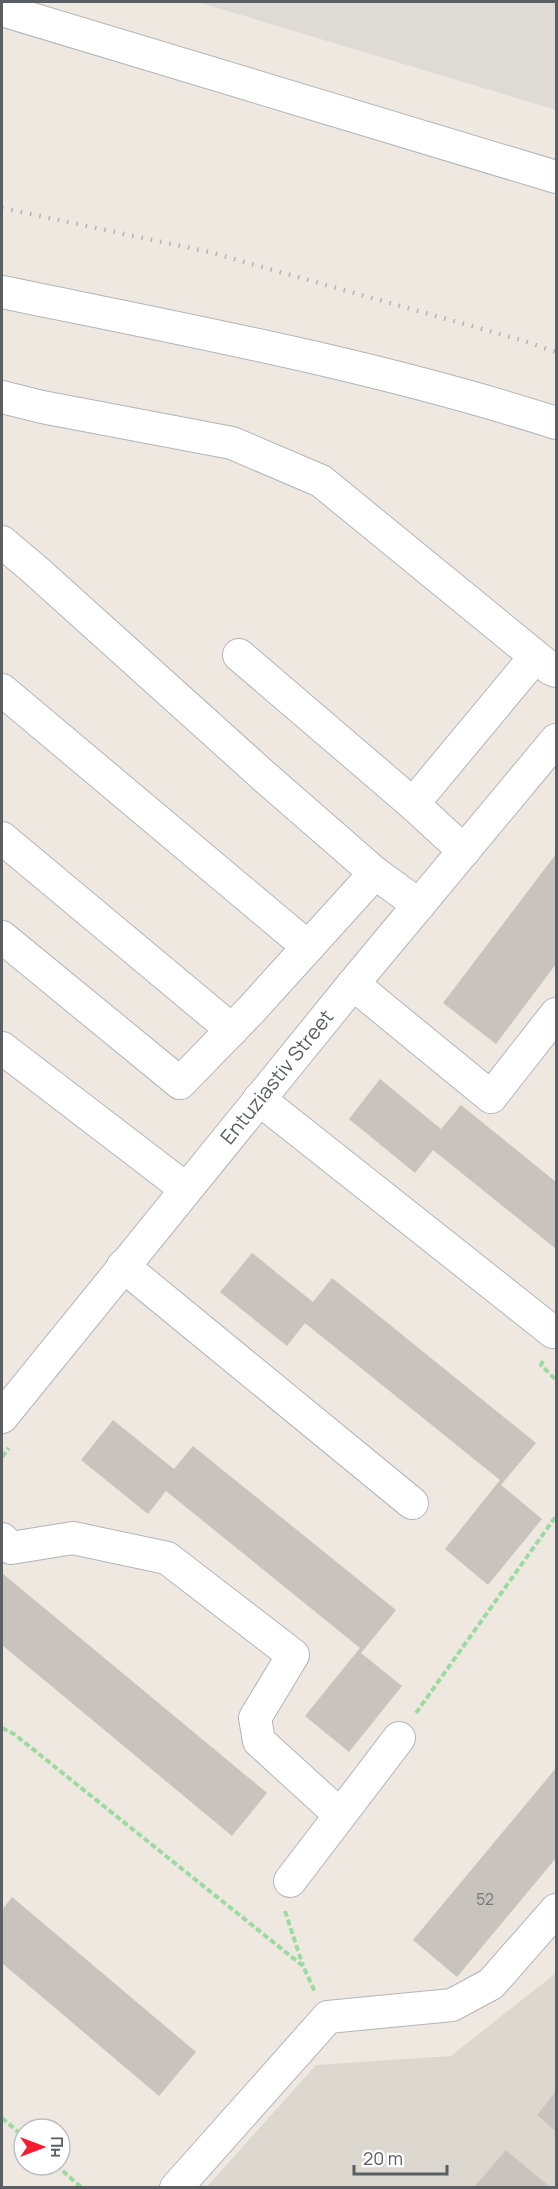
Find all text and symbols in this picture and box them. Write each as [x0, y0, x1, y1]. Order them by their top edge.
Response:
street label: Entuziastiv Street [214, 1004, 339, 1150]
house number: 52 [476, 1888, 494, 1910]
north arrow [12, 2117, 72, 2177]
text: Пн [46, 2136, 68, 2158]
scale bar [354, 2138, 447, 2176]
text: 20 m [363, 2146, 403, 2170]

